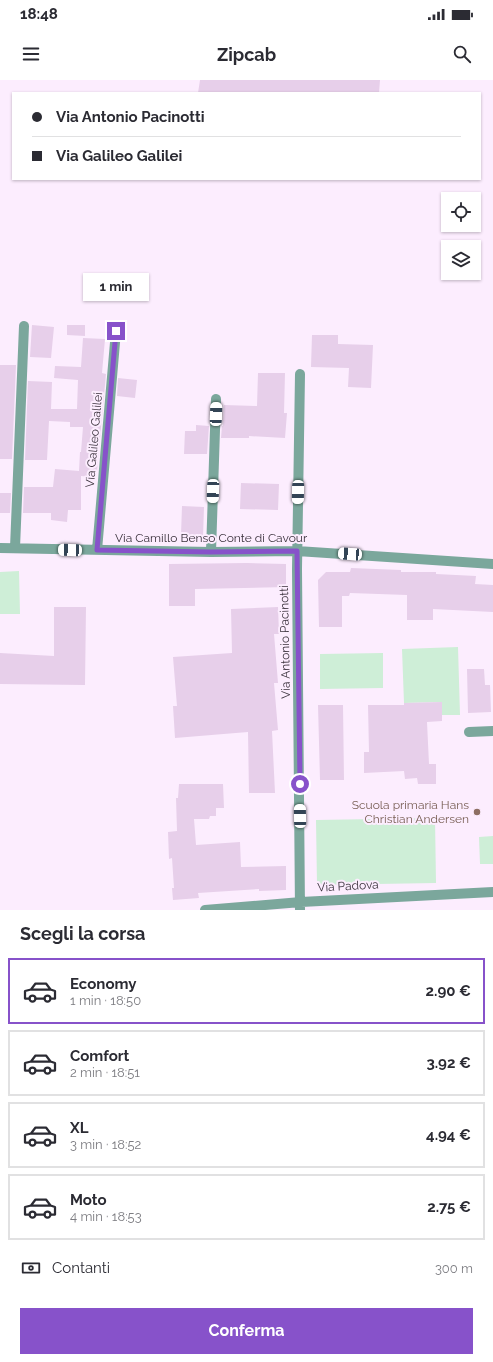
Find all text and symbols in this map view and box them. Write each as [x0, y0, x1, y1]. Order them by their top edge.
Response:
text: 18:48 [20, 5, 58, 23]
icon: menu [20, 43, 42, 65]
icon: search [451, 43, 473, 65]
text: Zipcab [217, 44, 276, 65]
text: Via Antonio Pacinotti [56, 108, 205, 126]
text: Via Galileo Galilei [56, 147, 182, 165]
map controls [441, 192, 481, 280]
button: locate [441, 192, 481, 232]
button: layers [441, 240, 481, 280]
callout: 1 min [83, 273, 149, 301]
text: 1 min [100, 279, 132, 294]
route end [107, 322, 125, 340]
street label: Via Galileo Galilei [83, 392, 105, 488]
car [210, 402, 222, 426]
car [207, 479, 219, 503]
car [292, 480, 304, 504]
street label: Via Camillo Benso Conte di Cavour [115, 531, 308, 545]
car [58, 544, 82, 556]
car [338, 547, 362, 561]
street label: Via Antonio Pacinotti [277, 585, 293, 699]
route start [291, 775, 309, 793]
place label: Scuola primaria Hans Christian Andersen [352, 798, 469, 826]
car [294, 804, 306, 828]
marker: Scuola primaria Hans Christian Andersen [472, 807, 482, 817]
street label: Via Padova [317, 877, 379, 895]
text: Scegli la corsa [20, 923, 145, 944]
icon: car [22, 973, 58, 1009]
text: Economy [70, 975, 137, 993]
text: 2.90 € [426, 982, 471, 1000]
text: 1 min · 18:50 [70, 993, 141, 1008]
icon: car [22, 1045, 58, 1081]
text: Comfort [70, 1047, 129, 1065]
text: 3.92 € [426, 1054, 471, 1072]
text: 2 min · 18:51 [70, 1065, 140, 1080]
icon: car [22, 1117, 58, 1153]
text: XL [70, 1119, 88, 1137]
text: 4.94 € [426, 1126, 471, 1144]
text: 3 min · 18:52 [70, 1137, 141, 1152]
icon: car [22, 1189, 58, 1225]
text: Moto [70, 1191, 107, 1209]
text: 2.75 € [427, 1198, 471, 1216]
text: 4 min · 18:53 [70, 1209, 142, 1224]
icon: cash [20, 1257, 42, 1279]
text: Contanti [52, 1259, 110, 1277]
text: 300 m [435, 1261, 473, 1276]
button: Conferma [20, 1308, 473, 1354]

